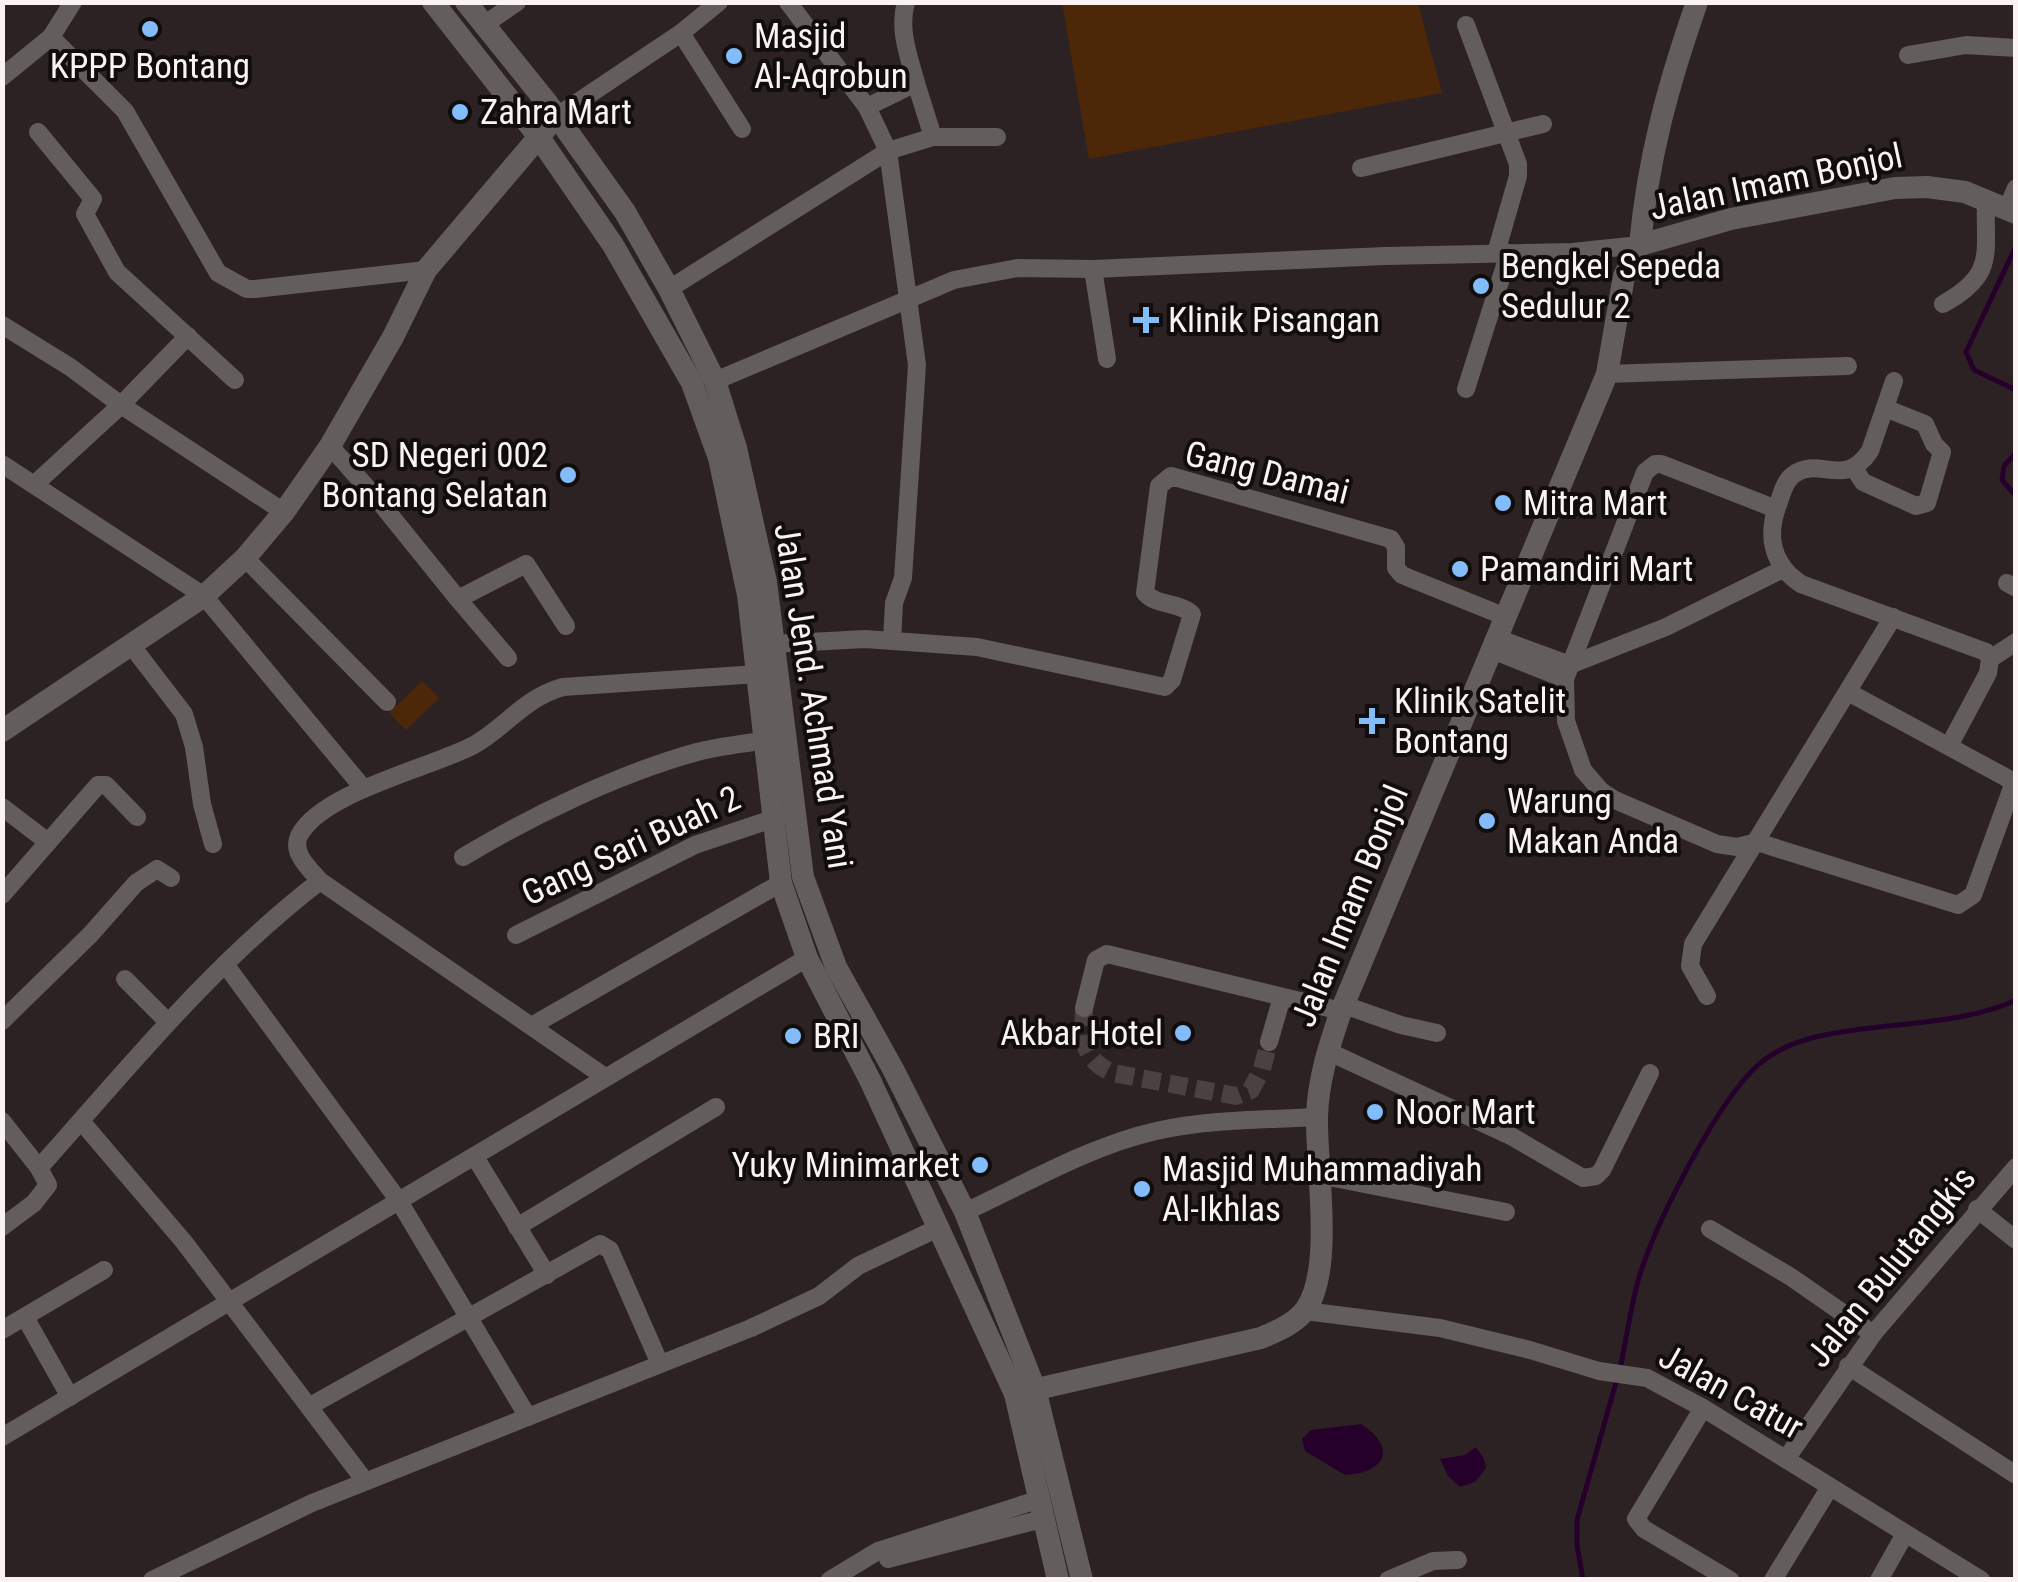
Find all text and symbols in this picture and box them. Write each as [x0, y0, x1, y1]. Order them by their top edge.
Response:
place label: Masjid Al-Aqrobun [754, 16, 908, 97]
marker: KPPP Bontang [139, 18, 161, 40]
marker: Masjid Al-Aqrobun [723, 45, 745, 67]
place label: KPPP Bontang [50, 46, 250, 87]
place label: Zahra Mart [480, 92, 632, 133]
marker: Zahra Mart [449, 101, 471, 123]
street label: Jalan Imam Bonjol [1646, 135, 1906, 229]
place label: Bengkel Sepeda Sedulur 2 [1501, 246, 1721, 327]
marker: Bengkel Sepeda Sedulur 2 [1470, 275, 1492, 297]
place label: Klinik Pisangan [1168, 300, 1380, 341]
marker: Klinik Pisangan [1133, 307, 1159, 333]
street label: Gang Damai [1181, 433, 1353, 513]
place label: SD Negeri 002 Bontang Selatan [322, 435, 548, 516]
marker: SD Negeri 002 Bontang Selatan [557, 464, 579, 486]
place label: Mitra Mart [1523, 483, 1668, 524]
marker: Mitra Mart [1492, 492, 1514, 514]
street label: Jalan Jend. Achmad Yani [765, 520, 861, 872]
place label: Pamandiri Mart [1480, 549, 1693, 590]
marker: Pamandiri Mart [1449, 558, 1471, 580]
place label: Klinik Satelit Bontang [1394, 681, 1566, 762]
marker: Klinik Satelit Bontang [1359, 708, 1385, 734]
street label: Gang Sari Buah 2 [515, 777, 747, 915]
street label: Jalan Imam Bonjol [1283, 779, 1417, 1033]
place label: Warung Makan Anda [1507, 781, 1679, 862]
marker: Warung Makan Anda [1476, 810, 1498, 832]
place label: Akbar Hotel [1000, 1013, 1163, 1054]
place label: BRI [813, 1016, 859, 1057]
marker: Akbar Hotel [1172, 1022, 1194, 1044]
marker: BRI [782, 1025, 804, 1047]
place label: Noor Mart [1395, 1092, 1536, 1133]
marker: Noor Mart [1364, 1101, 1386, 1123]
place label: Yuky Minimarket [732, 1145, 960, 1186]
place label: Masjid Muhammadiyah Al-Ikhlas [1162, 1149, 1482, 1230]
marker: Yuky Minimarket [969, 1154, 991, 1176]
street label: Jalan Bulutangkis [1798, 1159, 1984, 1375]
marker: Masjid Muhammadiyah Al-Ikhlas [1131, 1178, 1153, 1200]
street label: Jalan Catur [1652, 1336, 1810, 1448]

